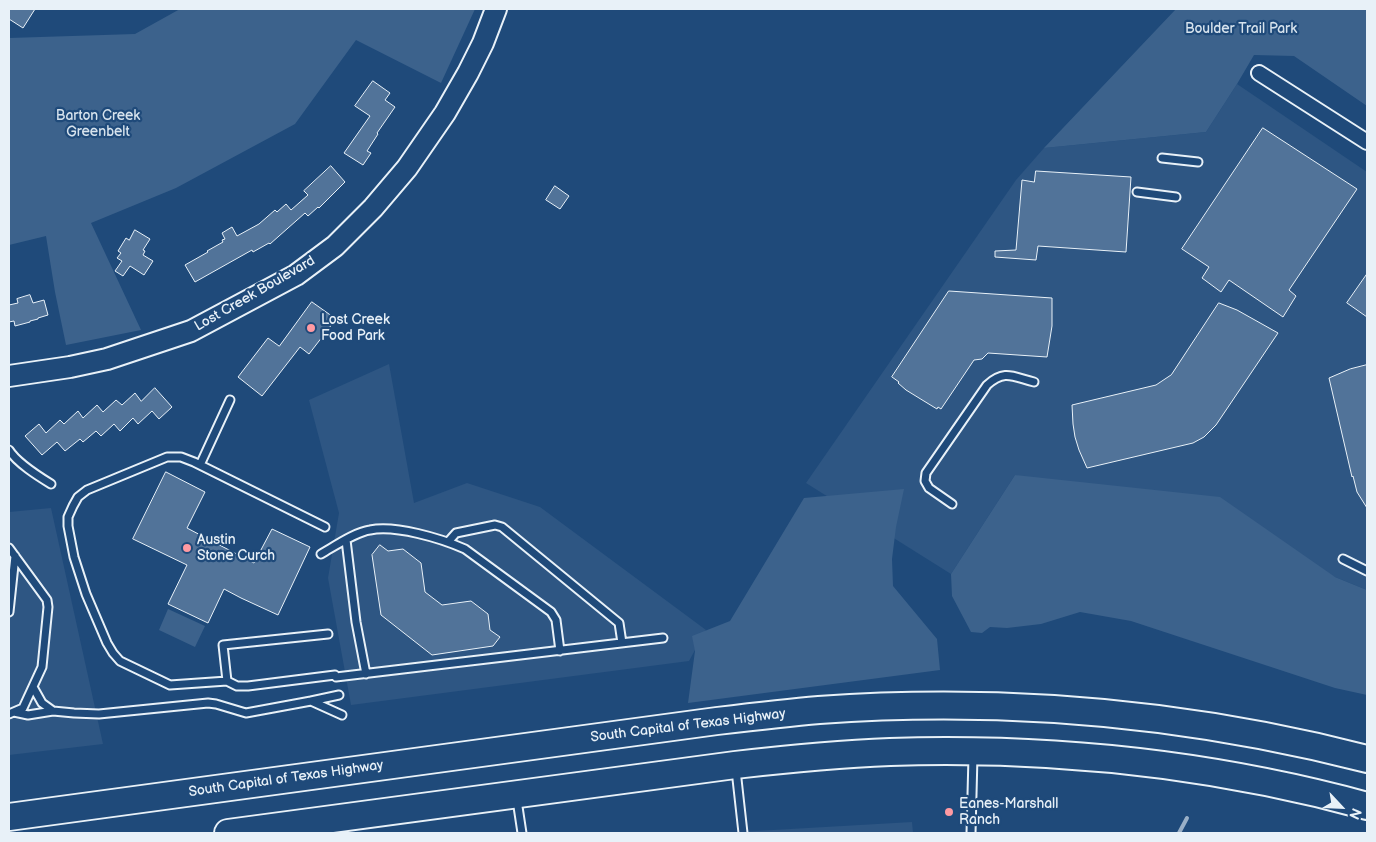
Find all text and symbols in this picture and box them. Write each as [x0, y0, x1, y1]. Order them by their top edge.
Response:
park label: Boulder Trail Park [1185, 21, 1297, 37]
park label: Barton Creek Greenbelt [56, 108, 140, 140]
street label: Lost Creek Boulevard [192, 253, 318, 335]
place label: Lost Creek Food Park [321, 312, 390, 344]
marker: Lost Creek Food Park [305, 322, 317, 334]
place label: Austin Stone Curch [197, 532, 275, 564]
marker: Austin Stone Curch [181, 542, 193, 554]
street label: South Capital of Texas Highway [589, 706, 787, 746]
street label: South Capital of Texas Highway [188, 757, 384, 801]
north arrow [1316, 782, 1366, 832]
place label: Eanes-Marshall Ranch [959, 796, 1058, 829]
text: N [1345, 805, 1365, 822]
marker: Eanes-Marshall Ranch [943, 806, 955, 818]

